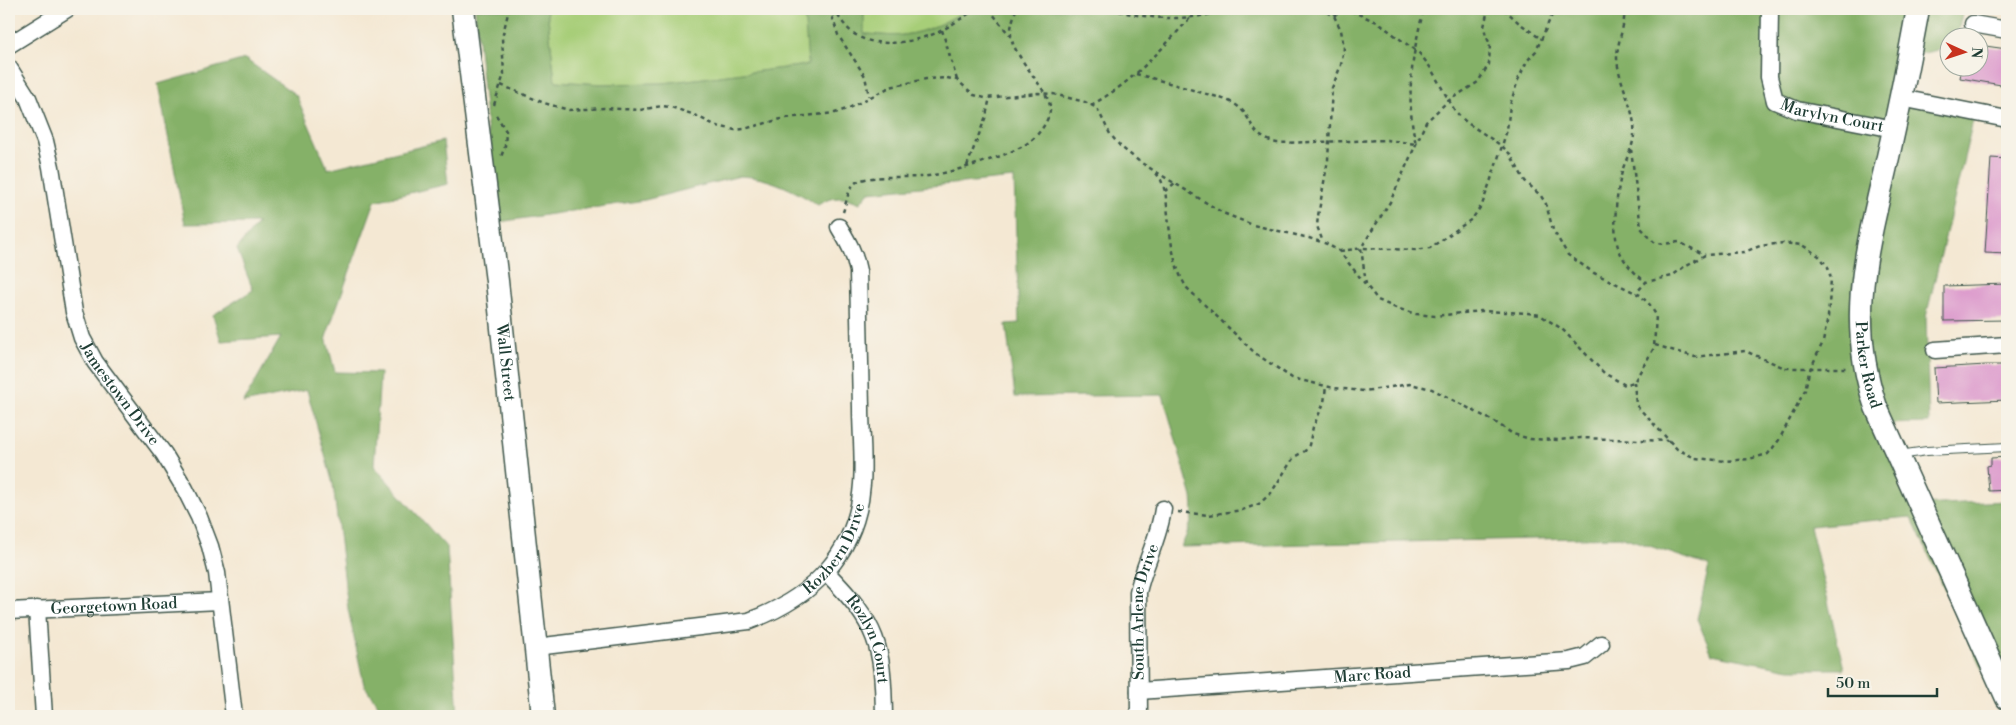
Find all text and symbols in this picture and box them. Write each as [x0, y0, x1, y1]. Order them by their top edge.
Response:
north arrow [1938, 28, 1988, 78]
text: N [1967, 47, 1985, 59]
street label: Marylyn Court [1777, 94, 1886, 137]
street label: Parker Road [1851, 321, 1886, 411]
street label: Wall Street [491, 322, 520, 403]
street label: Jamestown Drive [76, 338, 164, 449]
street label: Rozbern Drive [799, 501, 869, 599]
street label: South Arlene Drive [1128, 541, 1163, 680]
street label: Rozlyn Court [841, 591, 893, 685]
street label: Georgetown Road [50, 593, 178, 619]
street label: Marc Road [1333, 662, 1412, 687]
scale bar [1828, 665, 1937, 697]
text: 50 m [1836, 674, 1870, 693]

